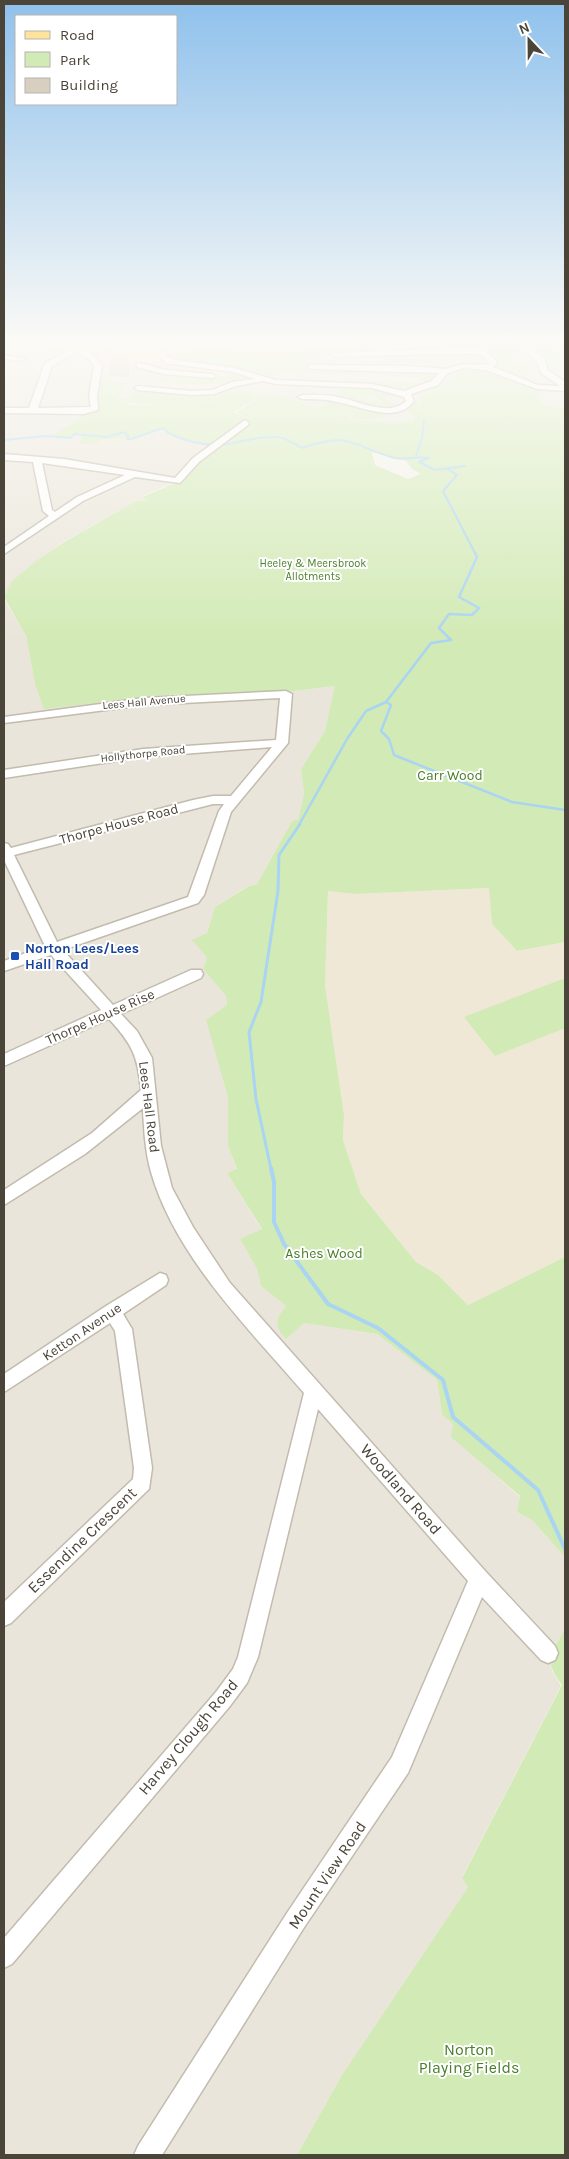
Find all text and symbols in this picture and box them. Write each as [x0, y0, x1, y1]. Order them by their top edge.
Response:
legend [15, 15, 178, 105]
north arrow [504, 15, 554, 65]
text: N [516, 19, 532, 38]
text: Road [60, 26, 95, 44]
text: Park [60, 51, 90, 69]
text: Building [60, 76, 118, 94]
park label: Heeley & Meersbrook Allotments [260, 557, 366, 583]
street label: Lees Hall Avenue [102, 692, 186, 712]
street label: Hollythorpe Road [100, 743, 186, 765]
park label: Carr Wood [417, 767, 483, 784]
street label: Thorpe House Road [58, 800, 180, 848]
place label: Norton Lees/Lees Hall Road [25, 940, 139, 973]
marker: Norton Lees/Lees Hall Road [9, 950, 21, 962]
street label: Thorpe House Rise [43, 985, 157, 1049]
street label: Lees Hall Road [135, 1060, 163, 1154]
park label: Ashes Wood [285, 1245, 363, 1262]
street label: Ketton Avenue [39, 1299, 125, 1365]
street label: Woodland Road [356, 1440, 446, 1538]
street label: Essendine Crescent [24, 1483, 140, 1597]
street label: Harvey Clough Road [134, 1675, 242, 1799]
street label: Mount View Road [284, 1818, 370, 1932]
park label: Norton Playing Fields [419, 2040, 519, 2077]

